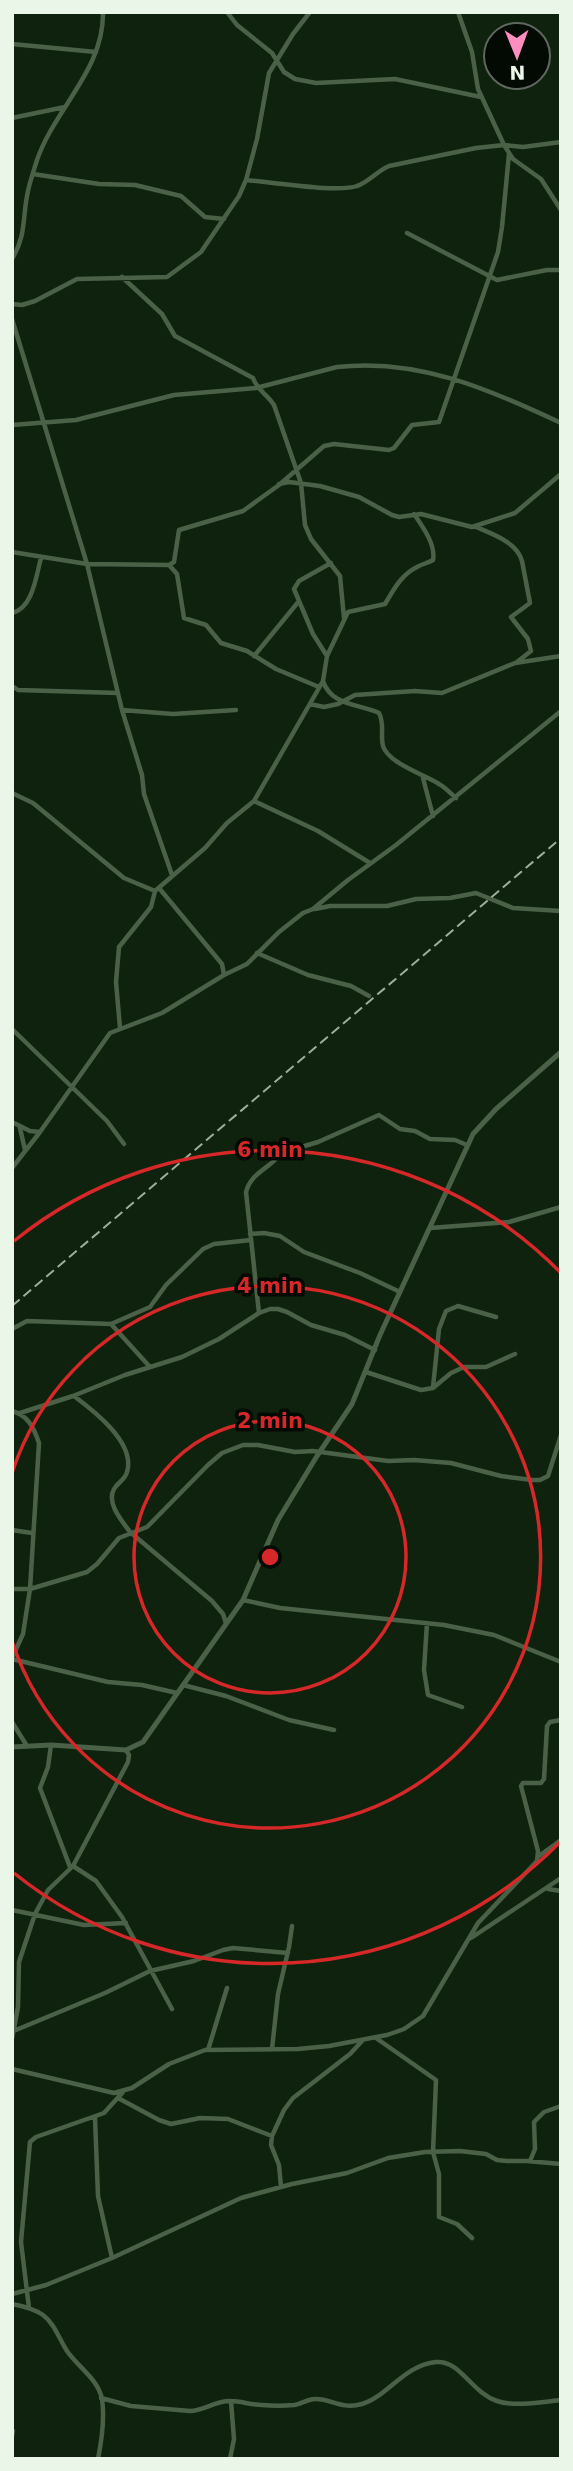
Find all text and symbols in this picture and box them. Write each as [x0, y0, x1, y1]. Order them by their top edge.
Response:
north arrow [482, 21, 552, 91]
text: N [509, 62, 525, 84]
text: 6 min [237, 1138, 303, 1162]
text: 4 min [237, 1274, 303, 1298]
text: 2 min [237, 1409, 303, 1433]
centre of rings [258, 1545, 282, 1569]

